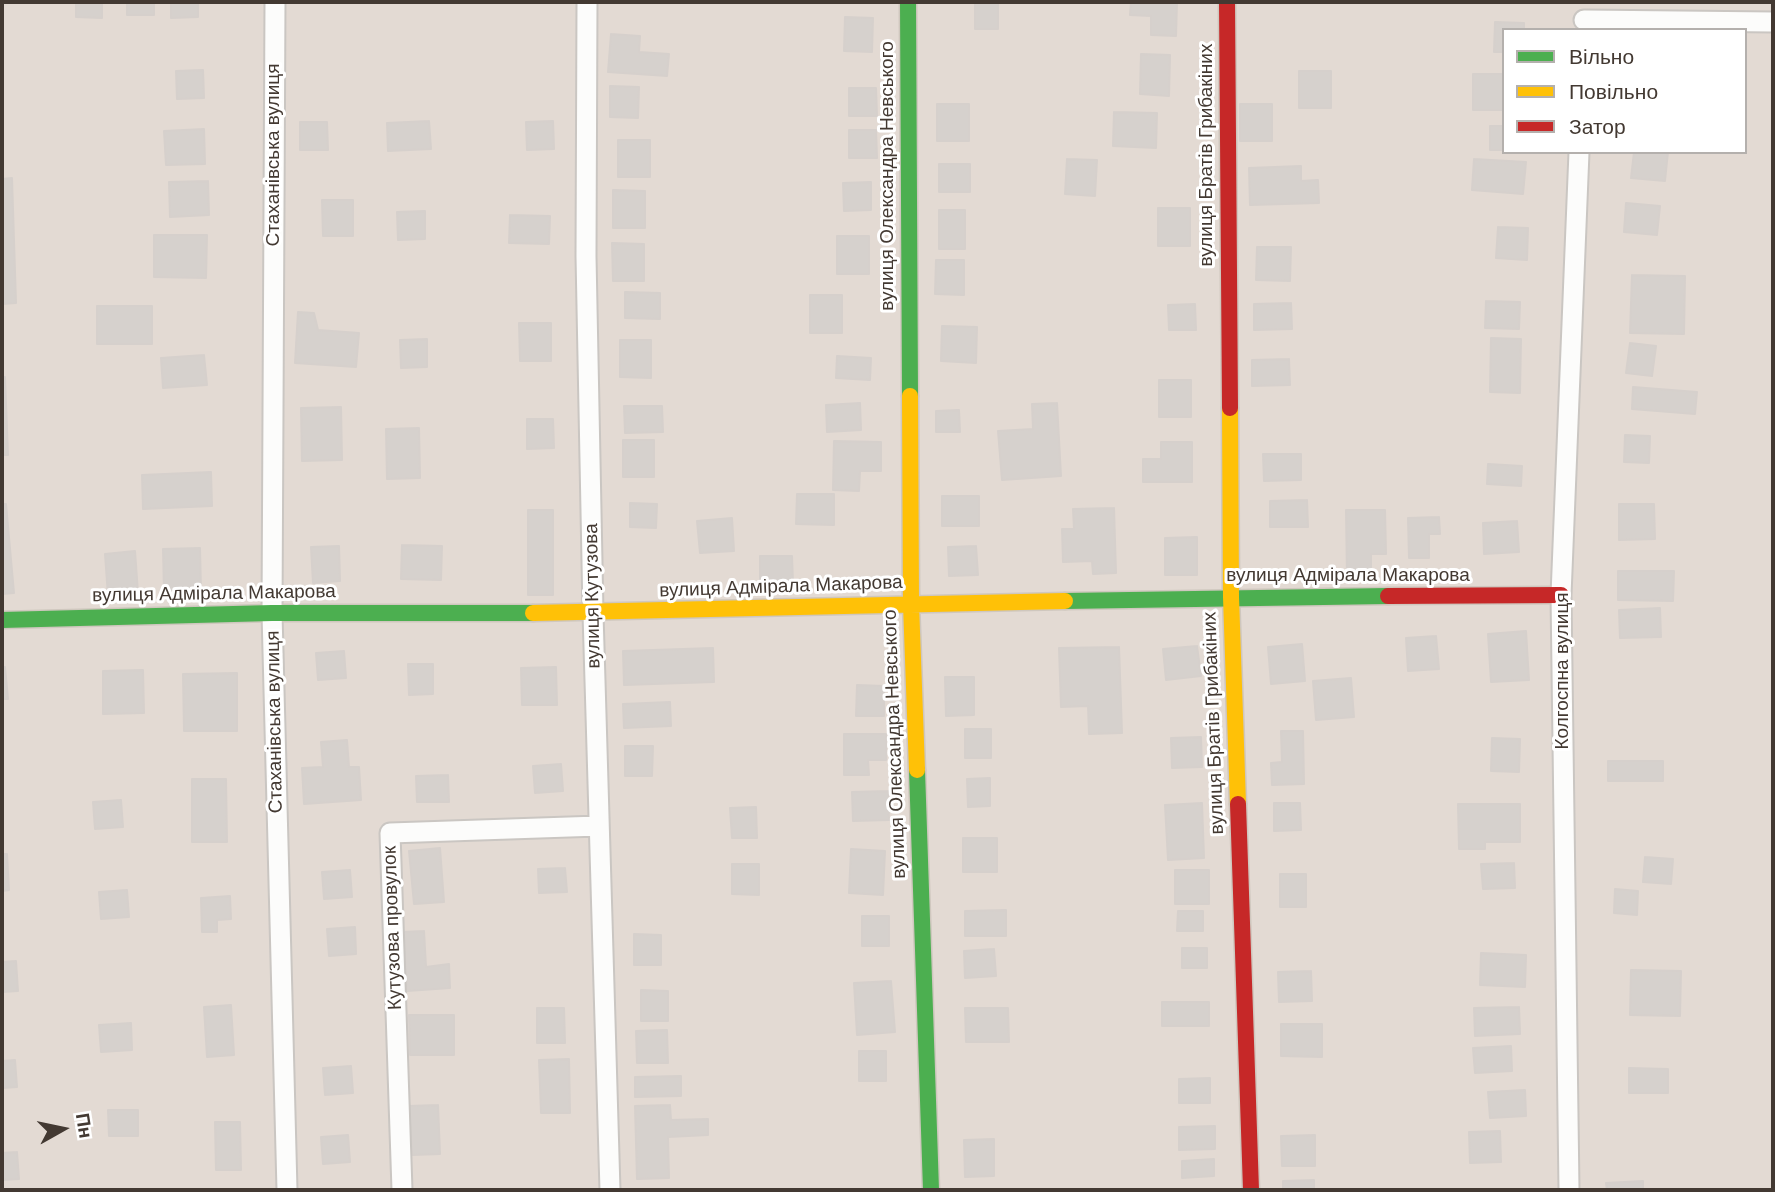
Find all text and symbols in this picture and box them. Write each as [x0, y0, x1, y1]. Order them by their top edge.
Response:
legend [1502, 28, 1747, 154]
street label: вулиця Олександра Невського [877, 41, 899, 311]
street label: вулиця Братів Грибакіних [1196, 44, 1218, 266]
text: Вільно [1569, 45, 1634, 68]
street label: Стаханівська вулиця [263, 64, 285, 246]
text: Повільно [1569, 80, 1658, 103]
text: Затор [1569, 115, 1626, 138]
street label: вулиця Кутузова [580, 523, 606, 669]
street label: вулиця Адмірала Макарова [1226, 565, 1470, 587]
street label: вулиця Адмірала Макарова [659, 571, 903, 603]
street label: вулиця Адмірала Макарова [92, 580, 336, 608]
street label: Колгоспна вулиця [1552, 592, 1574, 750]
street label: вулиця Олександра Невського [879, 609, 911, 879]
street label: вулиця Братів Грибакіних [1199, 611, 1229, 835]
street label: Стаханівська вулиця [262, 630, 288, 814]
street label: Кутузова провулок [379, 846, 407, 1010]
north arrow [28, 1094, 98, 1164]
text: Пн [72, 1112, 97, 1140]

